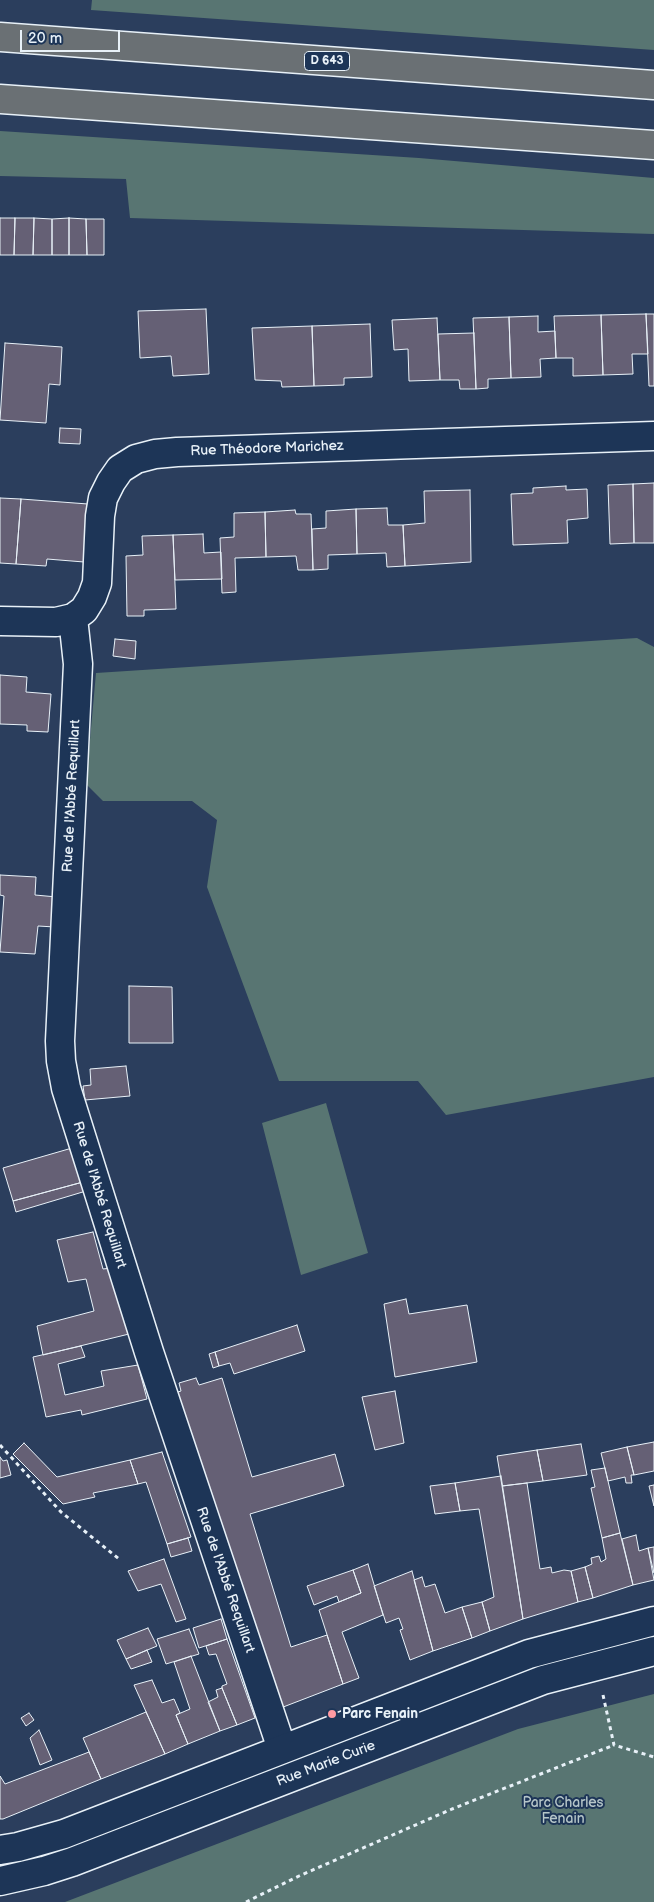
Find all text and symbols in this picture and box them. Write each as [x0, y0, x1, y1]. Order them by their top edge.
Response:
scale bar [22, 20, 122, 52]
text: 20 m [28, 29, 62, 48]
road number: D 643 [304, 51, 350, 70]
street label: Rue Théodore Marichez [190, 438, 344, 460]
street label: Rue de l'Abbé Requillart [60, 719, 84, 873]
street label: Rue de l'Abbé Requillart [69, 1119, 129, 1271]
street label: Rue de l'Abbé Requillart [192, 1505, 258, 1655]
place label: Parc Fenain [342, 1706, 418, 1722]
marker: Parc Fenain [326, 1708, 338, 1720]
street label: Rue Marie Curie [274, 1737, 378, 1791]
park label: Parc Charles Fenain [522, 1795, 604, 1828]

